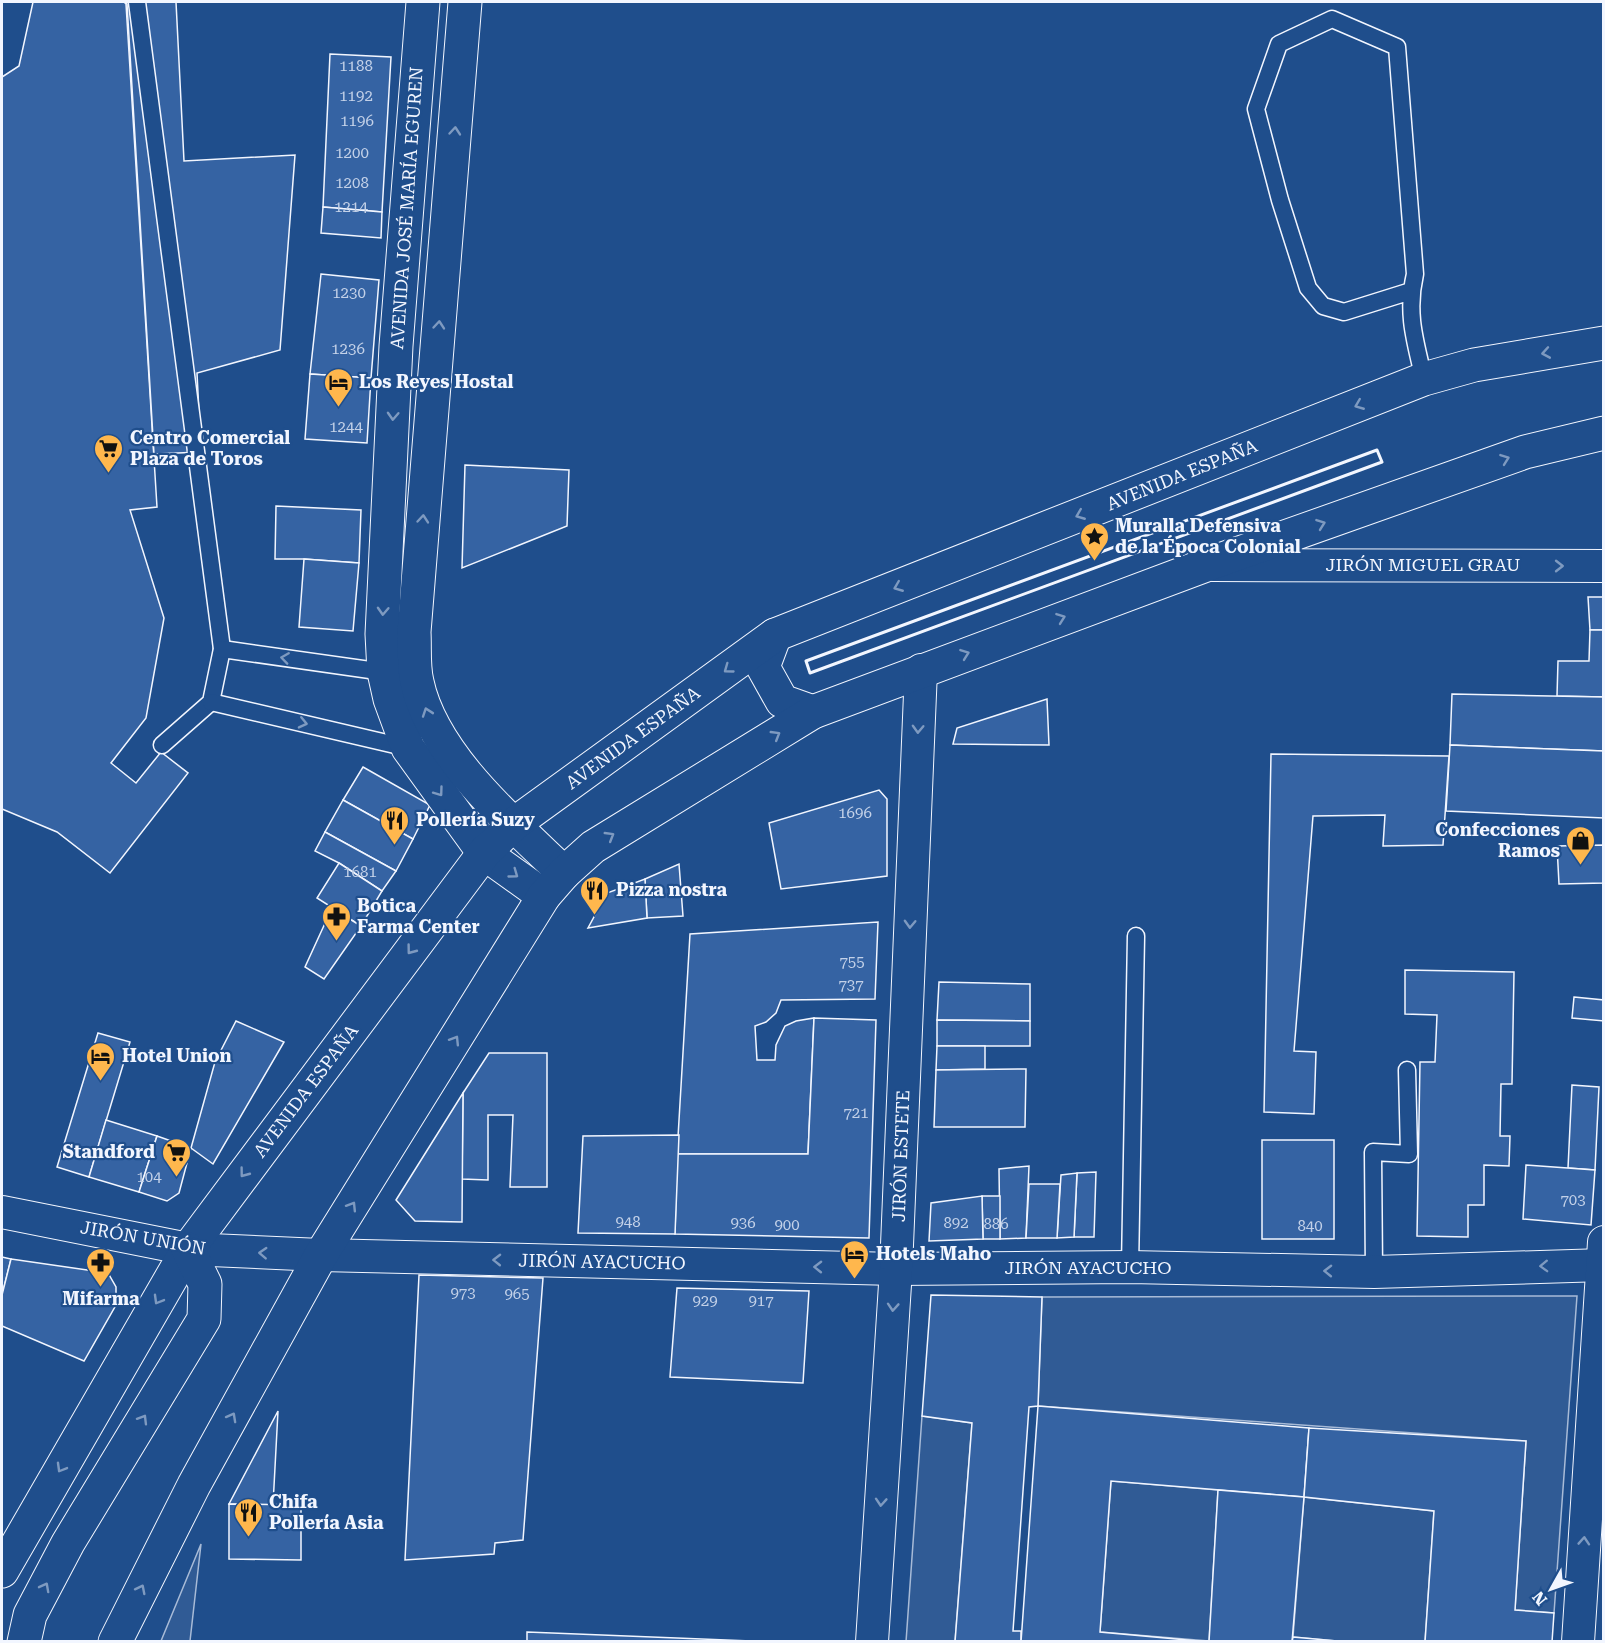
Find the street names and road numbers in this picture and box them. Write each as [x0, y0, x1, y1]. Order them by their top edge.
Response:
street label: AVENIDA JOSÉ MARÍA EGUREN [386, 66, 427, 350]
street label: AVENIDA ESPAÑA [1103, 435, 1261, 514]
street label: JIRÓN MIGUEL GRAU [1325, 554, 1521, 575]
street label: AVENIDA ESPAÑA [562, 682, 704, 793]
street label: AVENIDA ESPAÑA [249, 1020, 363, 1161]
street label: JIRÓN ESTETE [888, 1090, 913, 1222]
street label: JIRÓN UNIÓN [79, 1216, 207, 1259]
street label: JIRÓN AYACUCHO [518, 1250, 686, 1273]
street label: JIRÓN AYACUCHO [1004, 1257, 1172, 1278]

